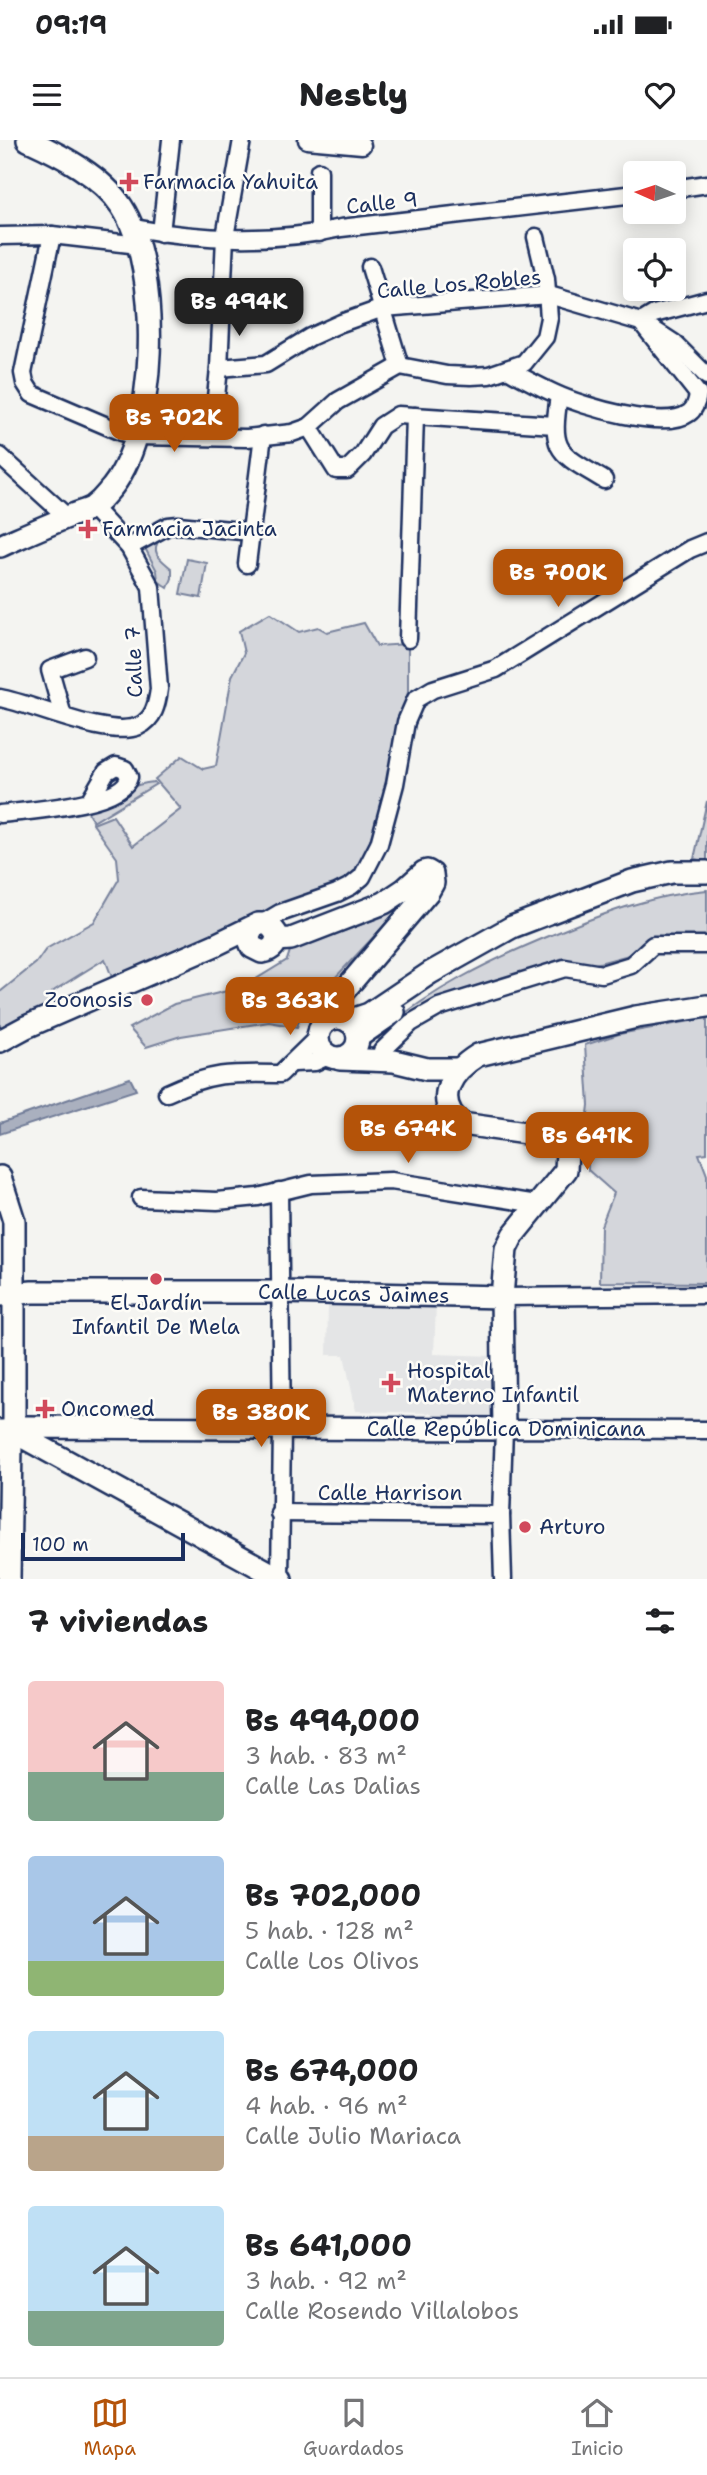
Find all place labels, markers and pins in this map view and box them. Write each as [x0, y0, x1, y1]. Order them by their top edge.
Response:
place label: Farmacia Yahuita [143, 168, 318, 196]
marker: Farmacia Yahuita [121, 174, 137, 190]
pin: Bs 494K [174, 278, 304, 338]
pin: Bs 702K [109, 394, 239, 454]
place label: Farmacia Jacinta [102, 515, 277, 543]
marker: Farmacia Jacinta [80, 521, 96, 537]
pin: Bs 700K [493, 550, 623, 609]
pin: Bs 363K [225, 978, 355, 1037]
place label: Zoonosis [45, 986, 133, 1014]
marker: Zoonosis [139, 992, 155, 1008]
pin: Bs 674K [343, 1105, 473, 1165]
pin: Bs 641K [522, 1112, 652, 1172]
marker: El Jardín Infantil De Mela [148, 1271, 164, 1287]
place label: El Jardín Infantil De Mela [72, 1289, 240, 1341]
place label: Hospital Materno Infantil [407, 1357, 579, 1409]
marker: Hospital Materno Infantil [381, 1373, 401, 1393]
pin: Bs 380K [196, 1390, 326, 1449]
place label: Oncomed [61, 1395, 155, 1423]
marker: Oncomed [35, 1399, 55, 1419]
place label: Arturo [539, 1513, 606, 1541]
marker: Arturo [517, 1519, 533, 1535]

